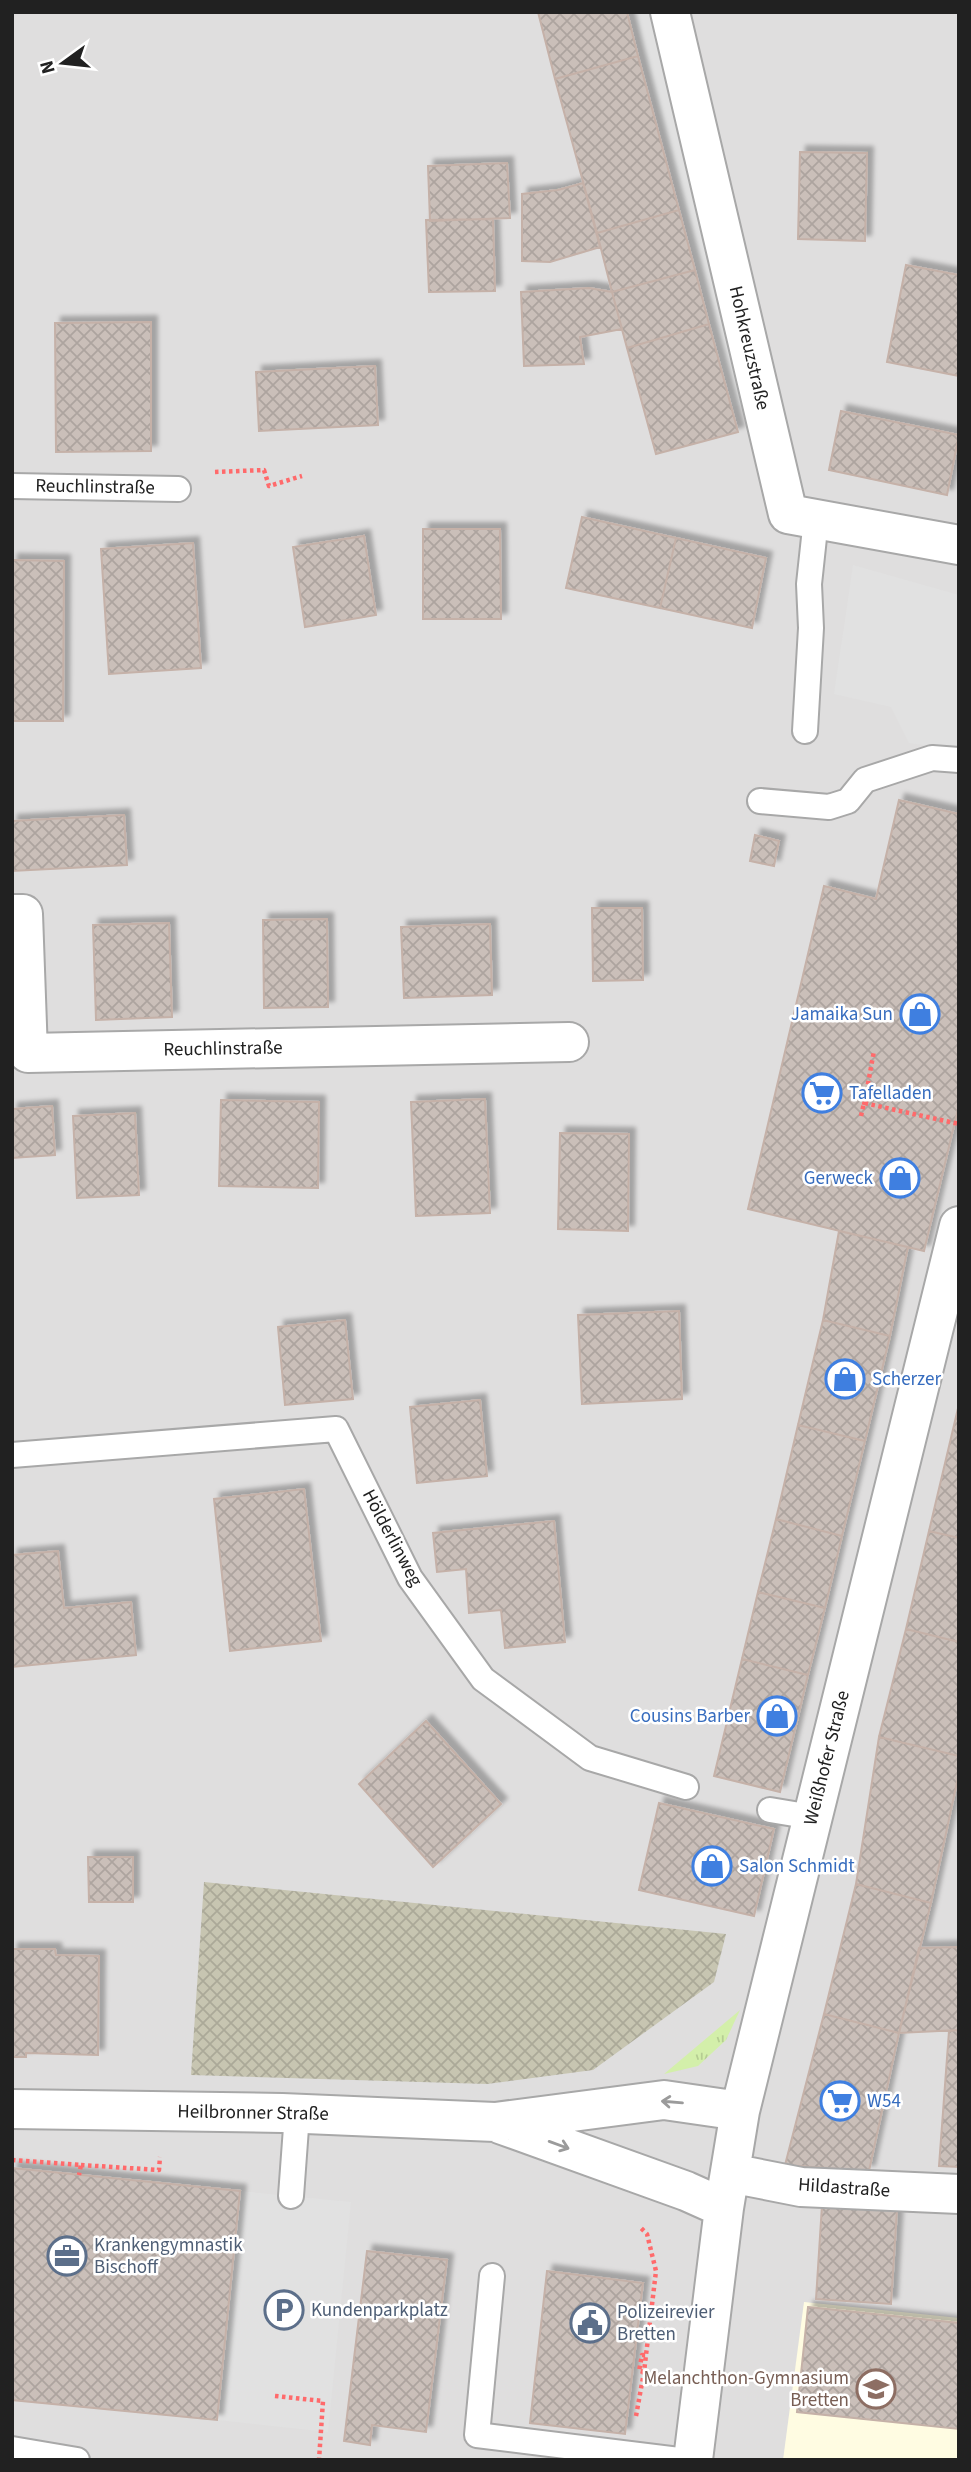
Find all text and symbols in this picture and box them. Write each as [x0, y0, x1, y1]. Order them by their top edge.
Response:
north arrow [28, 28, 98, 98]
text: N [33, 57, 63, 77]
street label: Hohkreuzstraße [722, 283, 776, 413]
street label: Reuchlinstraße [35, 472, 155, 502]
shop icon: Jamaika Sun [899, 993, 941, 1035]
place label: Jamaika Sun [791, 1001, 893, 1028]
street label: Reuchlinstraße [163, 1034, 283, 1064]
supermarket icon: Tafelladen [801, 1072, 843, 1114]
place label: Tafelladen [849, 1080, 932, 1107]
shop icon: Gerweck [879, 1157, 921, 1199]
place label: Gerweck [804, 1165, 874, 1192]
shop icon: Scherzer [824, 1358, 866, 1400]
place label: Scherzer [872, 1366, 941, 1393]
street label: Hölderlinweg [355, 1485, 429, 1592]
street label: Weißhofer Straße [797, 1688, 857, 1828]
shop icon: Cousins Barber [756, 1695, 798, 1737]
place label: Cousins Barber [630, 1703, 750, 1730]
shop icon: Salon Schmidt [691, 1845, 733, 1887]
place label: Salon Schmidt [739, 1853, 855, 1880]
supermarket icon: W54 [819, 2080, 861, 2122]
place label: W54 [867, 2088, 901, 2115]
one-way arrow [662, 2095, 684, 2108]
street label: Heilbronner Straße [177, 2098, 329, 2128]
one-way arrow [547, 2140, 569, 2153]
street label: Hildastraße [797, 2171, 891, 2205]
place label: Krankengymnastik Bischoff [94, 2232, 243, 2281]
office icon: Krankengymnastik Bischoff [46, 2235, 88, 2277]
parking icon: Kundenparkplatz [263, 2289, 305, 2331]
place label: Kundenparkplatz [311, 2297, 448, 2324]
place label: Polizeirevier Bretten [617, 2299, 715, 2348]
public building icon: Polizeirevier Bretten [569, 2302, 611, 2344]
place label: Melanchthon-Gymnasium Bretten [644, 2365, 849, 2414]
school or university icon: Melanchthon-Gymnasium Bretten [855, 2368, 897, 2410]

